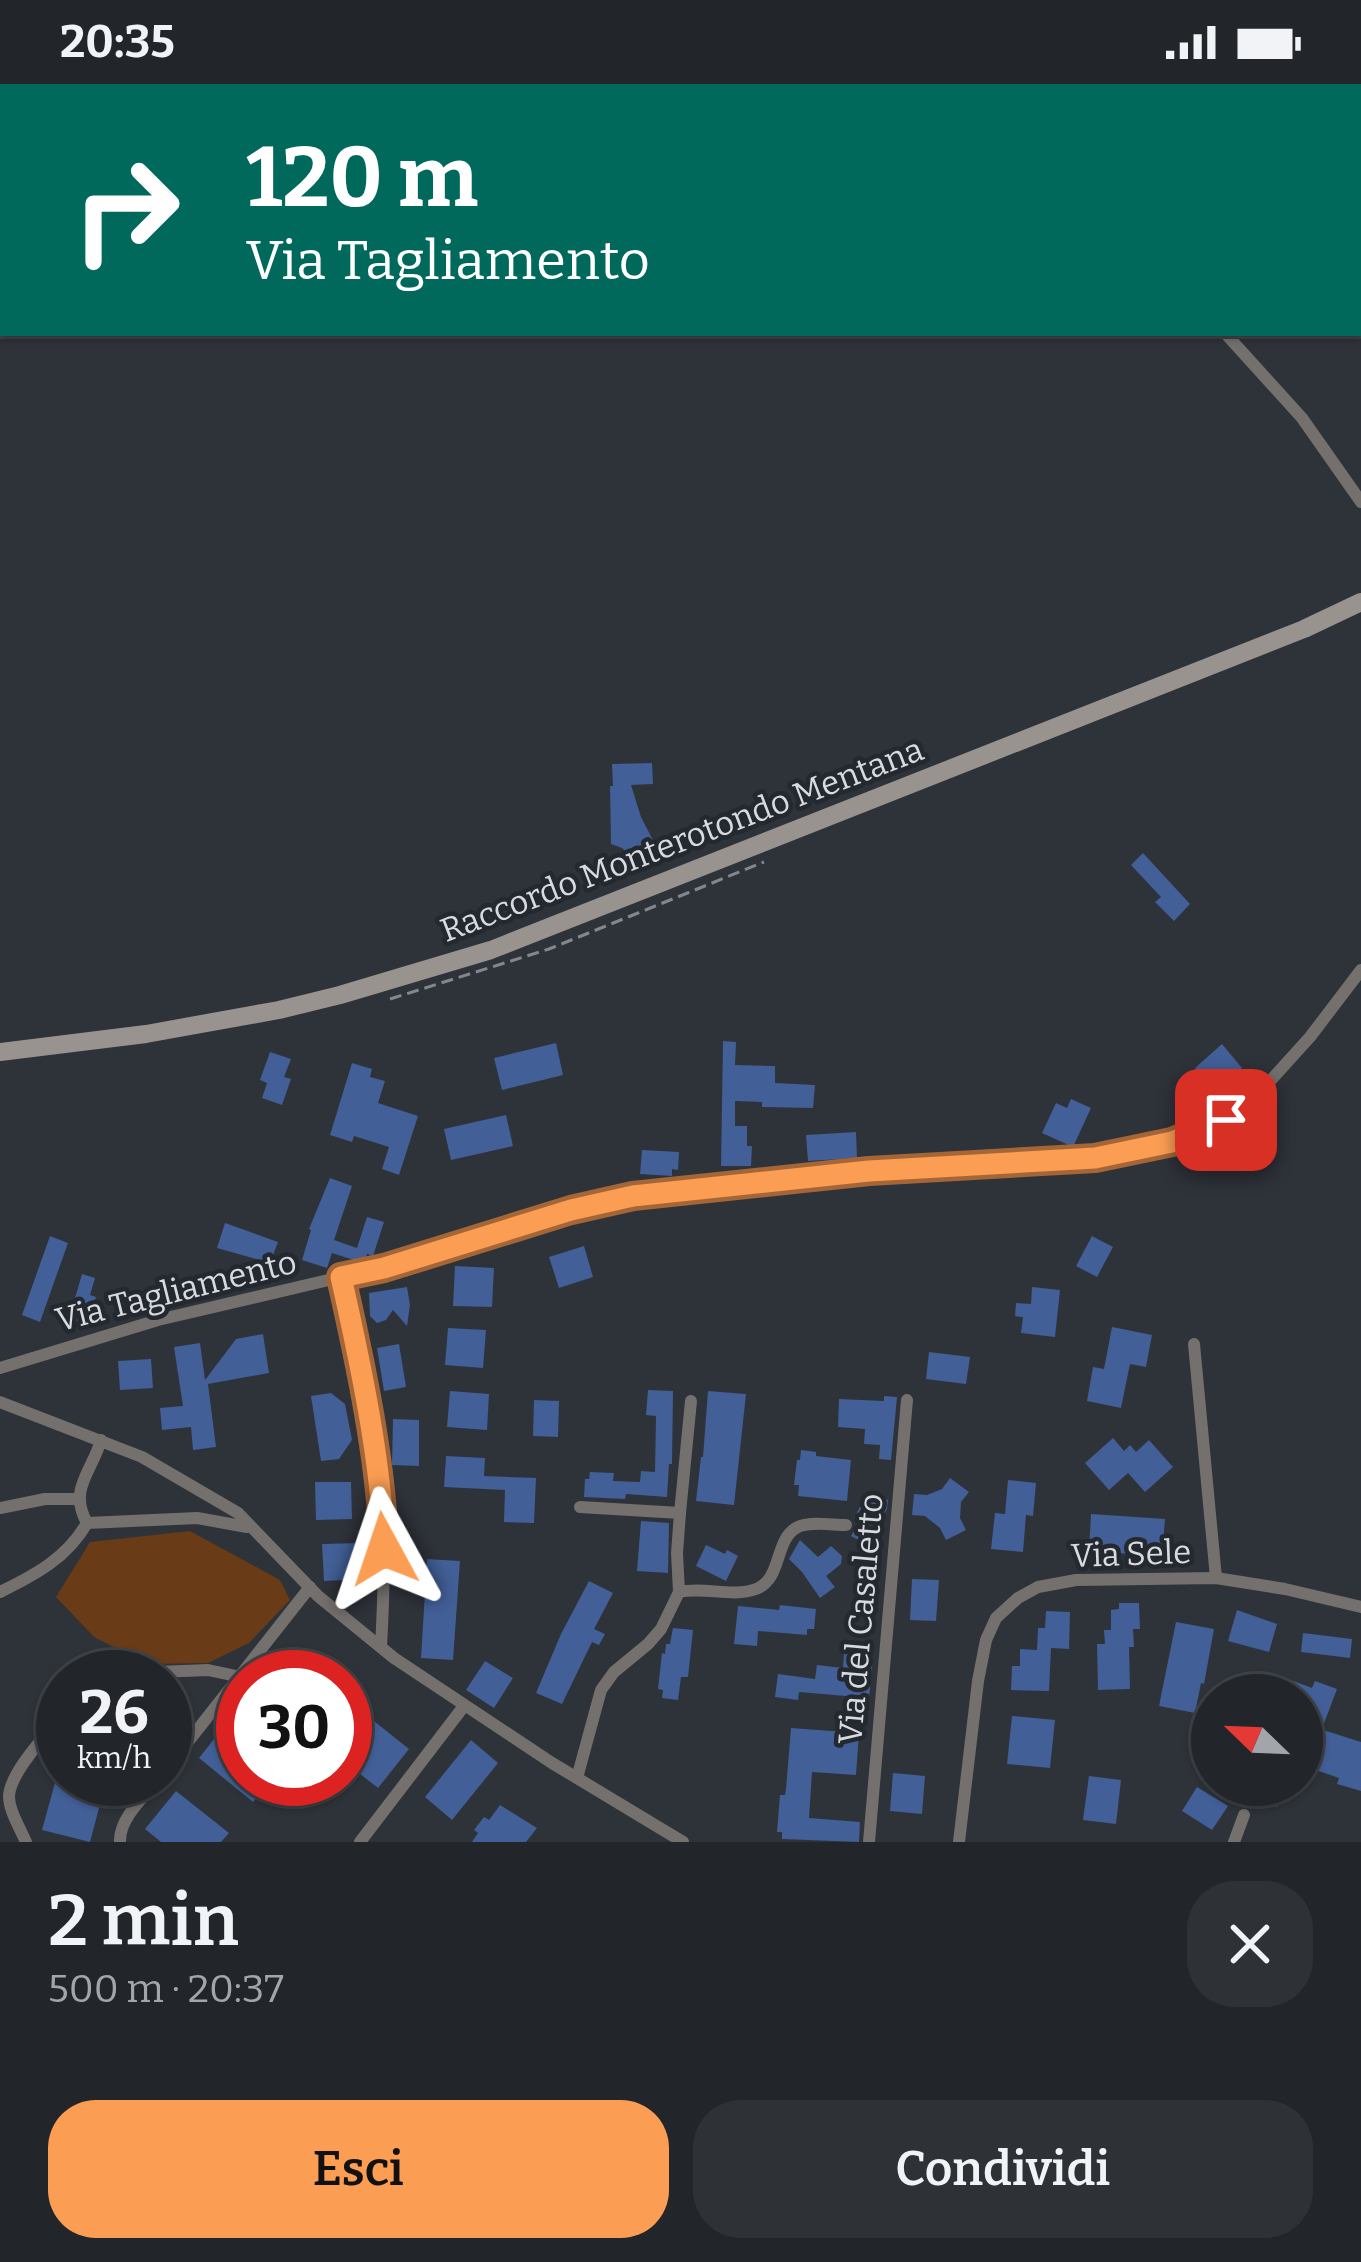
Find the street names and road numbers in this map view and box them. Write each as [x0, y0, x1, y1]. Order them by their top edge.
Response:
street label: Raccordo Monterotondo Mentana [435, 729, 929, 951]
street label: Via Tagliamento [51, 1242, 301, 1340]
street label: Via del Casaletto [830, 1492, 892, 1746]
street label: Via Sele [1070, 1532, 1192, 1576]

